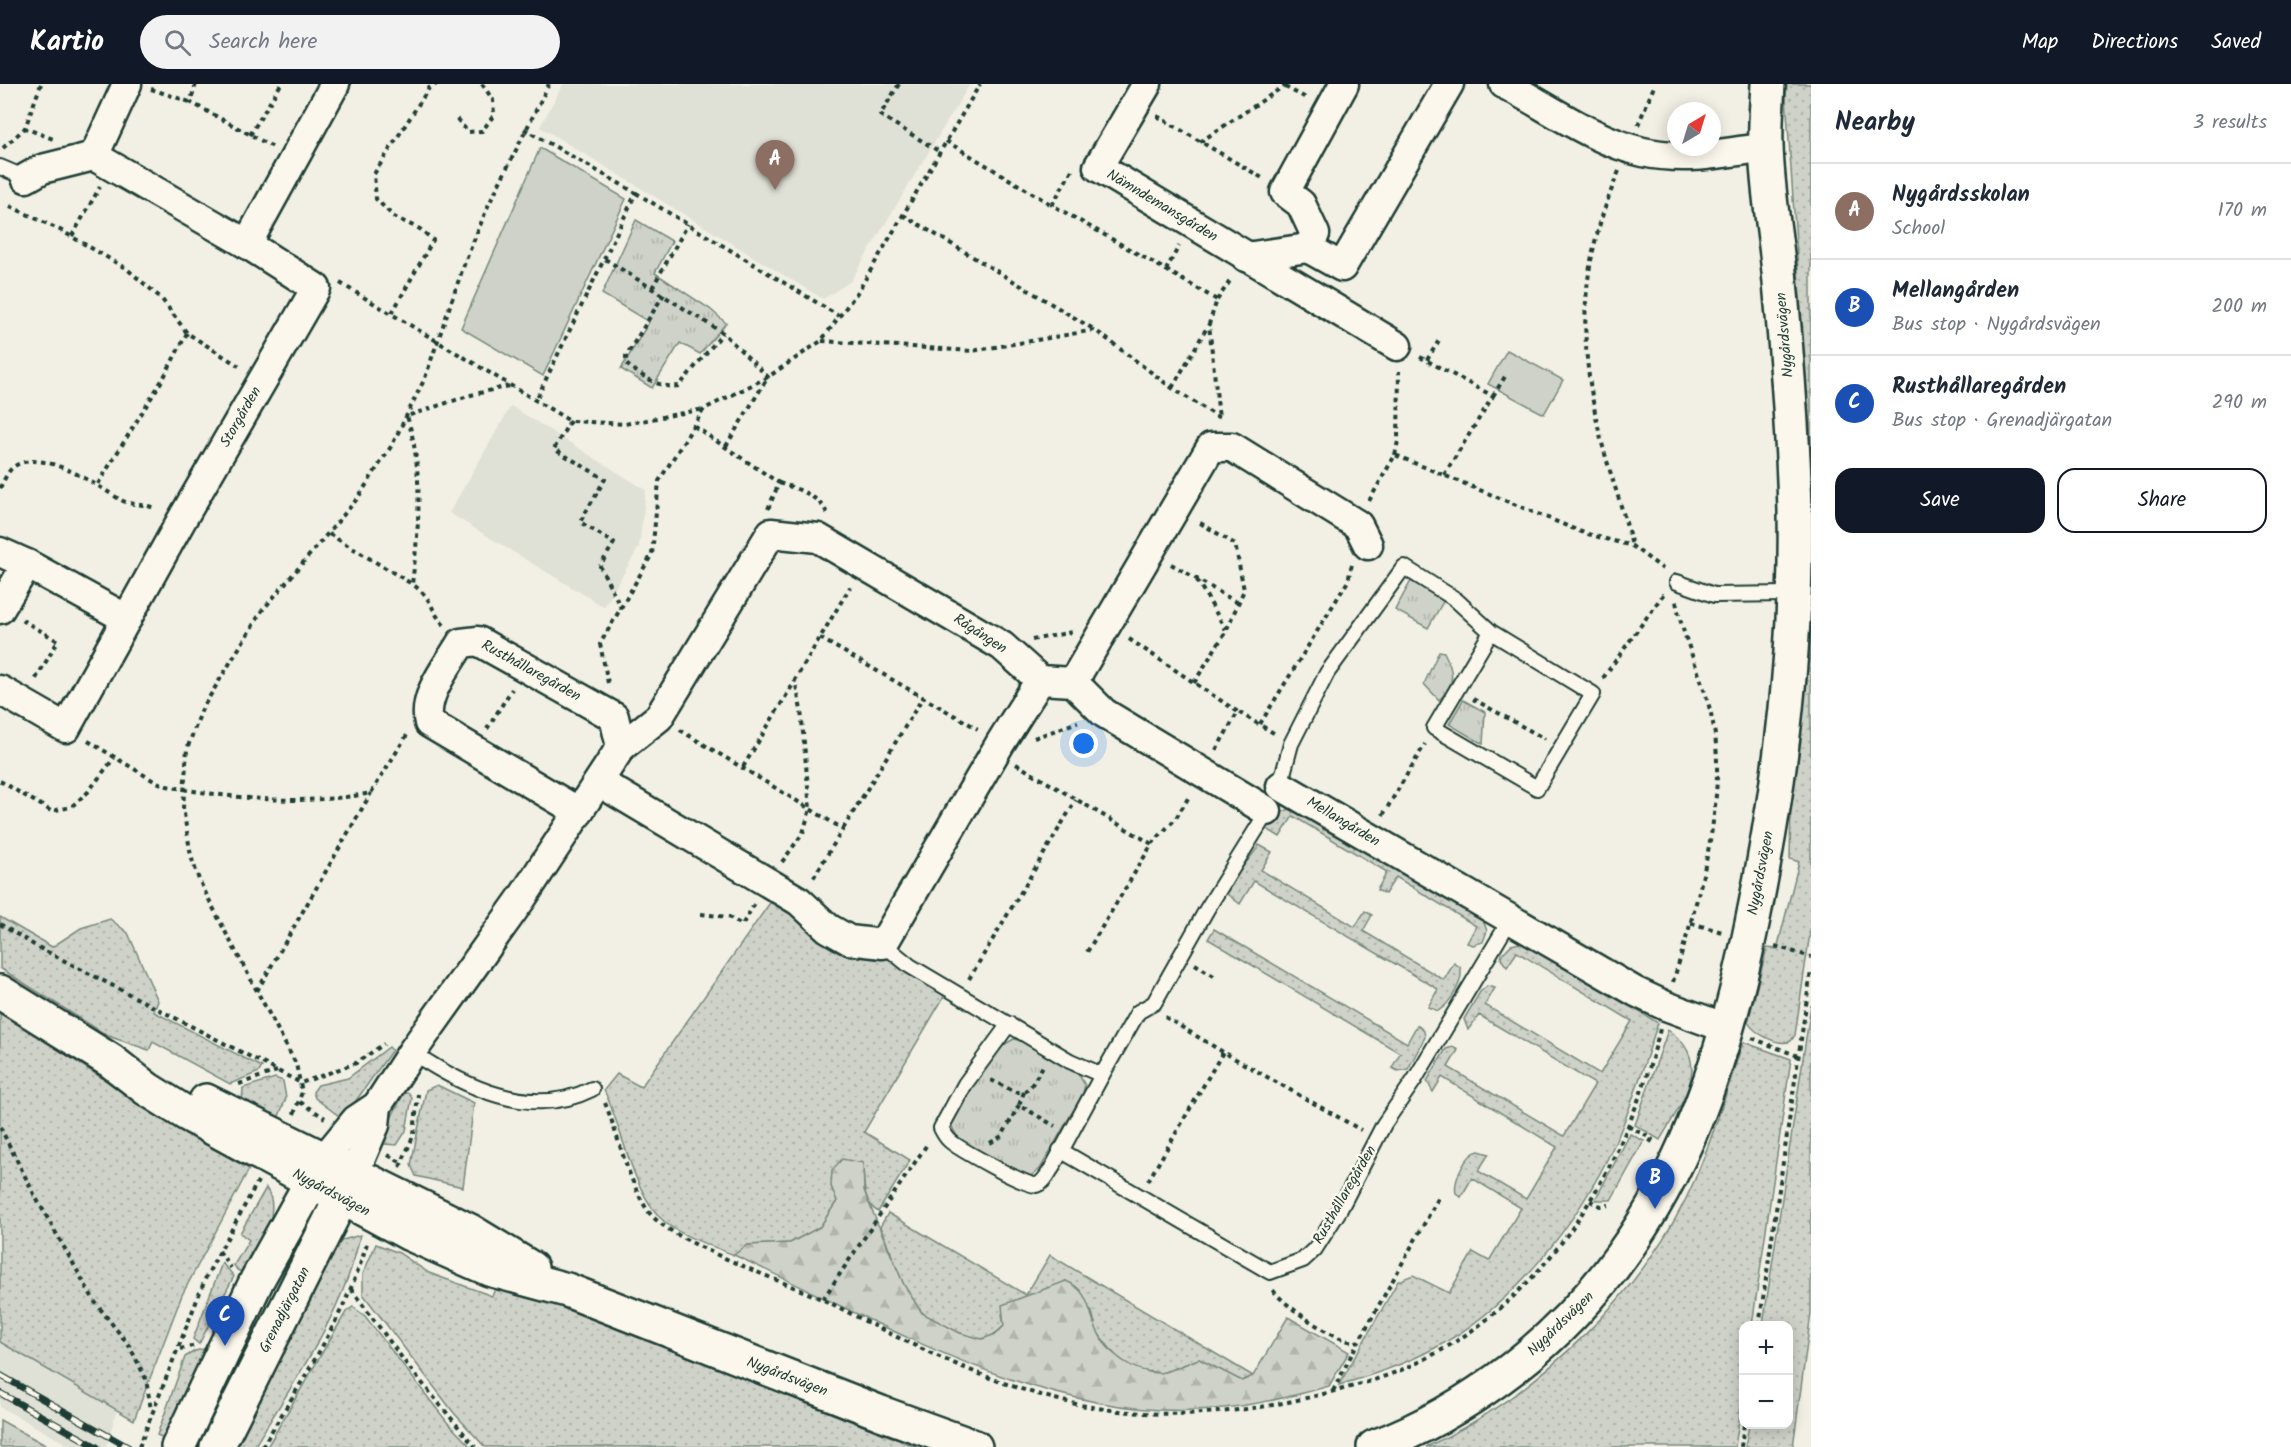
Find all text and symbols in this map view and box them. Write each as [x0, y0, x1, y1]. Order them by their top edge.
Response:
search box [140, 15, 560, 69]
text: Kartio [30, 20, 104, 65]
text: Search here [209, 25, 317, 60]
icon: search [161, 26, 194, 59]
text: Map [2022, 26, 2058, 59]
text: Directions [2091, 26, 2178, 59]
text: Saved [2211, 26, 2261, 59]
north arrow [1667, 102, 1721, 156]
text: Nearby [1835, 102, 1915, 144]
text: 3 results [2193, 107, 2267, 139]
pin: A [756, 141, 794, 190]
street label: Nämndemansgården [1102, 163, 1222, 249]
text: Nygårdsskolan [1892, 178, 2030, 213]
text: A [1848, 195, 1861, 227]
text: 170 m [2218, 195, 2267, 227]
text: School [1892, 213, 1945, 245]
text: Mellangården [1892, 274, 2019, 309]
street label: Nygårdsvägen [1769, 291, 1801, 379]
text: B [1848, 291, 1861, 323]
text: 200 m [2211, 291, 2267, 323]
text: Bus stop · Nygårdsvägen [1892, 309, 2101, 341]
text: Rusthållaregården [1892, 370, 2066, 405]
street label: Storgården [214, 382, 268, 452]
text: C [1848, 387, 1861, 419]
text: 290 m [2212, 387, 2267, 419]
text: Bus stop · Grenadjärgatan [1892, 405, 2112, 437]
button: Save [1835, 468, 2045, 533]
button: Share [2057, 468, 2267, 533]
street label: Rågången [948, 608, 1012, 660]
street label: Rusthållaregården [477, 634, 585, 708]
your location [1069, 729, 1098, 758]
street label: Mellangården [1302, 791, 1384, 853]
street label: Nygårdsvägen [1741, 829, 1781, 917]
street label: Rusthållaregården [1307, 1141, 1383, 1249]
pin: B [1636, 1160, 1674, 1209]
street label: Nygårdsvägen [288, 1162, 374, 1224]
street label: Grenadjärgatan [253, 1263, 317, 1357]
street label: Nygårdsvägen [1522, 1286, 1600, 1362]
pin: C [206, 1296, 244, 1346]
map controls [1739, 1321, 1793, 1429]
button: + [1739, 1321, 1793, 1375]
street label: Nygårdsvägen [743, 1350, 831, 1404]
button: − [1739, 1375, 1793, 1429]

